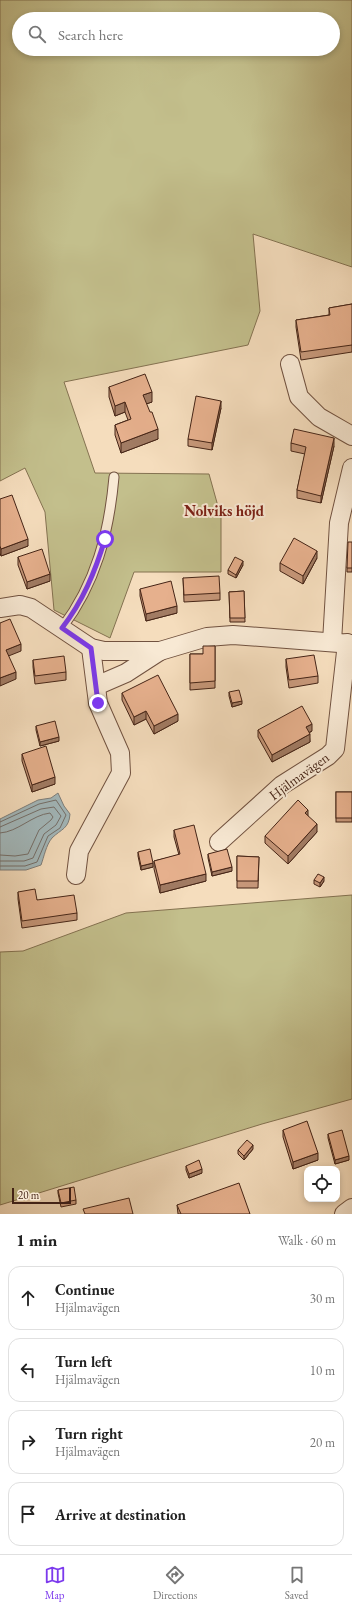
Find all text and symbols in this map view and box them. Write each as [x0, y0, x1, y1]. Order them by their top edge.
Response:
search box [12, 12, 340, 56]
icon: search [26, 23, 48, 45]
text: Search here [58, 25, 123, 44]
district label: Nolviks höjd [184, 501, 265, 520]
route start [96, 530, 114, 548]
route end [89, 694, 107, 712]
street label: Hjälmavägen [265, 748, 333, 804]
map controls [304, 1166, 340, 1202]
button: locate [304, 1166, 340, 1202]
scale bar [12, 1186, 71, 1205]
text: 20 m [18, 1188, 39, 1202]
text: 1 min [16, 1229, 57, 1251]
text: Walk · 60 m [278, 1232, 336, 1249]
text: Continue [55, 1280, 115, 1299]
icon: ahead [17, 1287, 39, 1309]
text: 30 m [310, 1290, 335, 1307]
text: Hjälmavägen [55, 1299, 120, 1316]
text: Turn left [55, 1352, 112, 1371]
icon: left [17, 1359, 39, 1381]
text: 10 m [310, 1362, 335, 1379]
text: Hjälmavägen [55, 1371, 120, 1388]
text: Turn right [55, 1424, 123, 1443]
icon: right [17, 1431, 39, 1453]
text: 20 m [310, 1434, 335, 1451]
text: Hjälmavägen [55, 1443, 120, 1460]
icon: arrive [17, 1503, 39, 1525]
text: Arrive at destination [55, 1505, 186, 1524]
tab: Map [44, 1564, 66, 1602]
tab: Directions [153, 1564, 197, 1602]
tab: Saved [285, 1564, 308, 1602]

